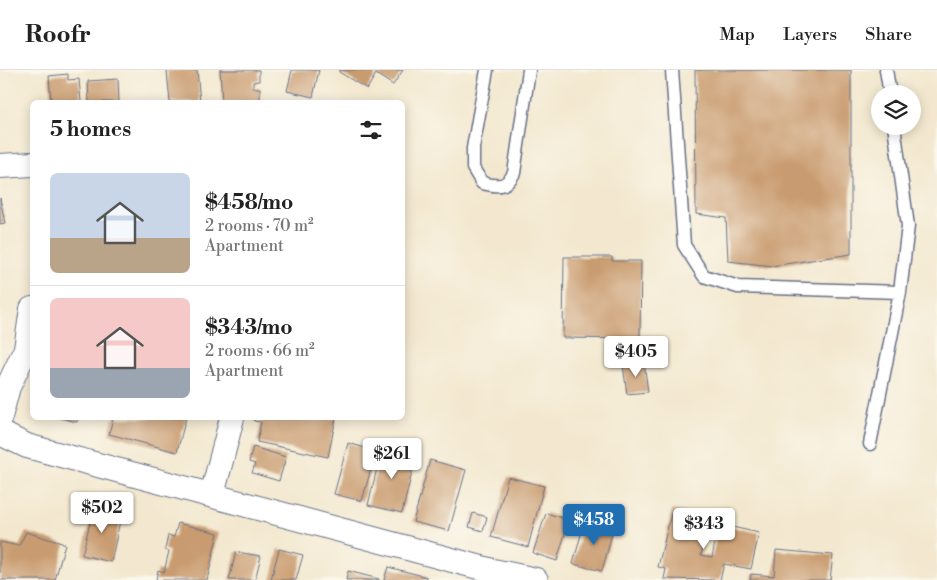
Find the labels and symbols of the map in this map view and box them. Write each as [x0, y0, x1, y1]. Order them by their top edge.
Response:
pin: $405 [606, 336, 666, 378]
pin: $261 [362, 438, 422, 480]
pin: $502 [72, 492, 132, 534]
pin: $458 [564, 504, 624, 546]
pin: $343 [674, 508, 734, 550]

